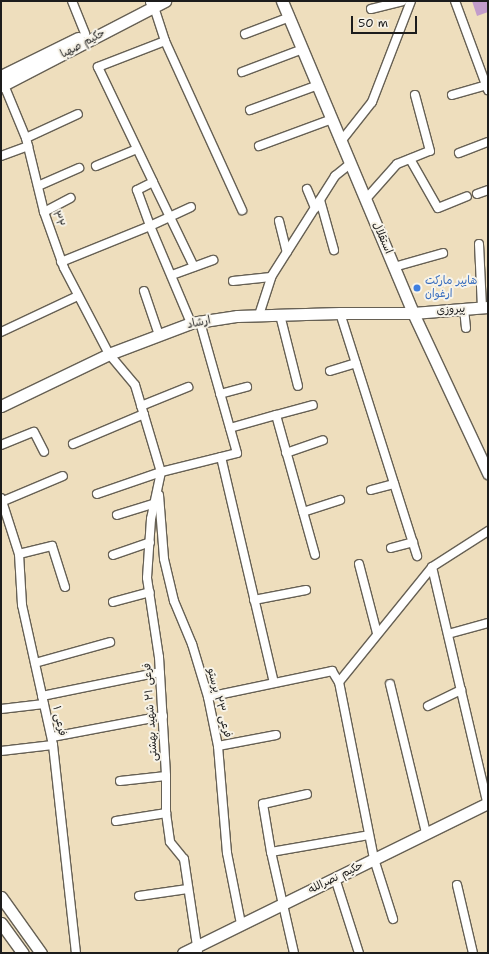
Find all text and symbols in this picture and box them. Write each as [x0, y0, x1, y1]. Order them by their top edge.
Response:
scale bar [353, 8, 419, 34]
text: 50 m [358, 15, 388, 31]
street label: حکیم صهبا [58, 27, 108, 61]
street label: ۳۲ [49, 209, 67, 229]
street label: استقلال [369, 220, 395, 256]
place label: هایپر مارکت ارغوان [425, 275, 477, 301]
marker: هایپر مارکت ارغوان [412, 283, 422, 293]
street label: پیروزی [436, 302, 466, 318]
street label: ارشاد [186, 314, 212, 332]
street label: فرعی ۲۱ شهید بهشتی [141, 662, 161, 762]
street label: فرعی ۲۳ پرستو [204, 667, 234, 739]
street label: فرعی ۱ [49, 705, 69, 737]
street label: حکیم نصرالله [306, 859, 366, 897]

